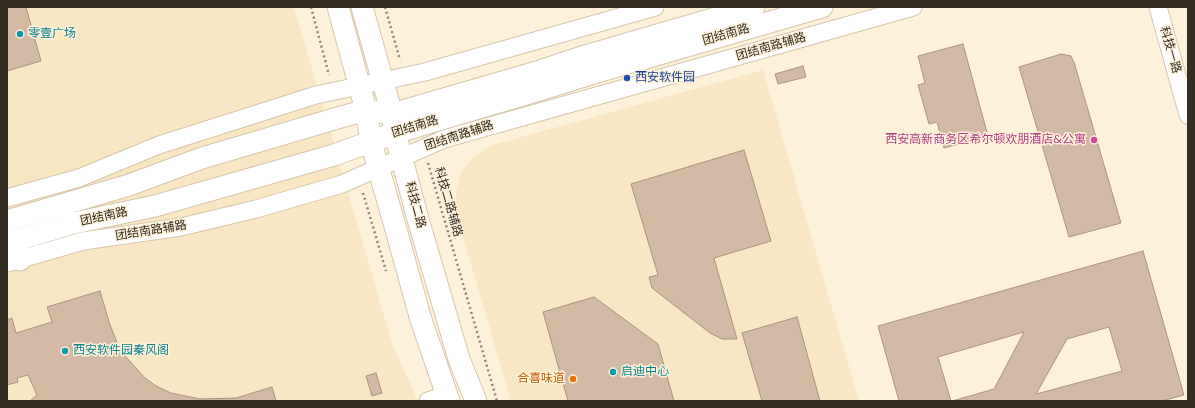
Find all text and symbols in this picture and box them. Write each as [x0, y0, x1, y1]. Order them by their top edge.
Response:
street label: 团结南路 [701, 21, 751, 49]
street label: 科技一路 [1156, 25, 1184, 75]
place label: 零壹广场 [28, 27, 76, 41]
marker: 零壹广场 [15, 29, 25, 39]
street label: 团结南路辅路 [734, 30, 808, 64]
place label: 西安软件园 [635, 71, 695, 85]
marker: 西安软件园 [622, 73, 632, 83]
street label: 团结南路 [390, 113, 440, 141]
street label: 团结南路辅路 [423, 118, 495, 154]
place label: 西安高新商务区希尔顿欢朋酒店&公寓 [885, 133, 1086, 147]
marker: 西安高新商务区希尔顿欢朋酒店&公寓 [1089, 135, 1099, 145]
street label: 科技二路辅路 [431, 165, 465, 239]
street label: 科技二路 [402, 180, 428, 230]
street label: 团结南路 [79, 205, 129, 229]
street label: 团结南路辅路 [114, 218, 188, 244]
place label: 西安软件园秦风阁 [73, 344, 169, 358]
marker: 西安软件园秦风阁 [60, 346, 70, 356]
place label: 启迪中心 [621, 365, 669, 379]
marker: 启迪中心 [608, 367, 618, 377]
place label: 合喜味道 [517, 372, 565, 386]
marker: 合喜味道 [568, 374, 578, 384]

